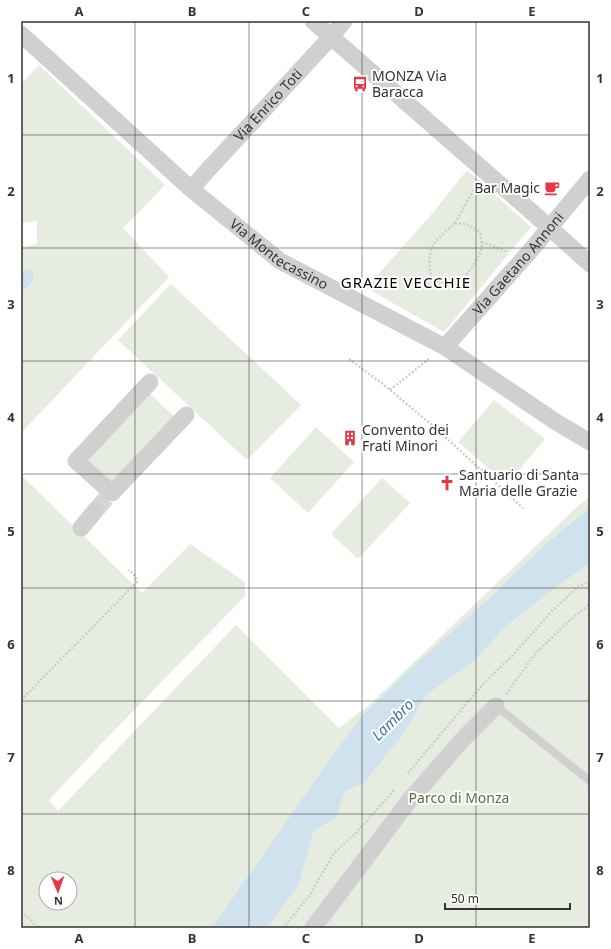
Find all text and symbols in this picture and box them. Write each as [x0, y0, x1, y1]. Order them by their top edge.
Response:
text: A [75, 2, 84, 20]
text: B [188, 2, 196, 20]
text: C [302, 2, 310, 20]
text: D [414, 2, 424, 20]
text: E [528, 2, 536, 20]
street label: Via Enrico Toti [229, 64, 306, 145]
place label: MONZA Via Baracca [372, 66, 447, 101]
text: 1 [7, 69, 15, 87]
text: 1 [596, 69, 604, 87]
bus stop icon: MONZA Via Baracca [351, 75, 369, 93]
place label: Bar Magic [474, 178, 540, 197]
cafe icon: Bar Magic [543, 179, 561, 197]
text: 2 [7, 182, 15, 200]
text: 2 [596, 182, 604, 200]
street label: Via Gaetano Annoni [468, 208, 568, 319]
street label: Via Montecassino [226, 214, 332, 293]
district label: GRAZIE VECCHIE [341, 272, 471, 292]
text: 3 [7, 295, 15, 313]
text: 3 [596, 295, 604, 313]
text: 4 [7, 408, 15, 426]
text: 4 [596, 408, 604, 426]
place label: Convento dei Frati Minori [362, 420, 449, 455]
building icon: Convento dei Frati Minori [341, 429, 359, 447]
place label: Santuario di Santa Maria delle Grazie [459, 465, 579, 500]
church icon: Santuario di Santa Maria delle Grazie [438, 474, 456, 492]
text: 5 [7, 522, 15, 540]
text: 5 [596, 522, 604, 540]
text: 6 [7, 635, 15, 653]
text: 6 [596, 635, 604, 653]
water label: Lambro [367, 694, 418, 745]
text: 7 [7, 748, 15, 766]
text: 7 [596, 748, 604, 766]
park label: Parco di Monza [409, 788, 509, 807]
text: 8 [7, 861, 15, 879]
text: 8 [596, 861, 604, 879]
north arrow [38, 871, 78, 911]
scale bar [445, 885, 570, 911]
text: 50 m [451, 890, 479, 907]
text: N [54, 894, 63, 909]
text: A [75, 929, 84, 947]
text: B [188, 929, 196, 947]
text: C [302, 929, 310, 947]
text: D [414, 929, 424, 947]
text: E [528, 929, 536, 947]

